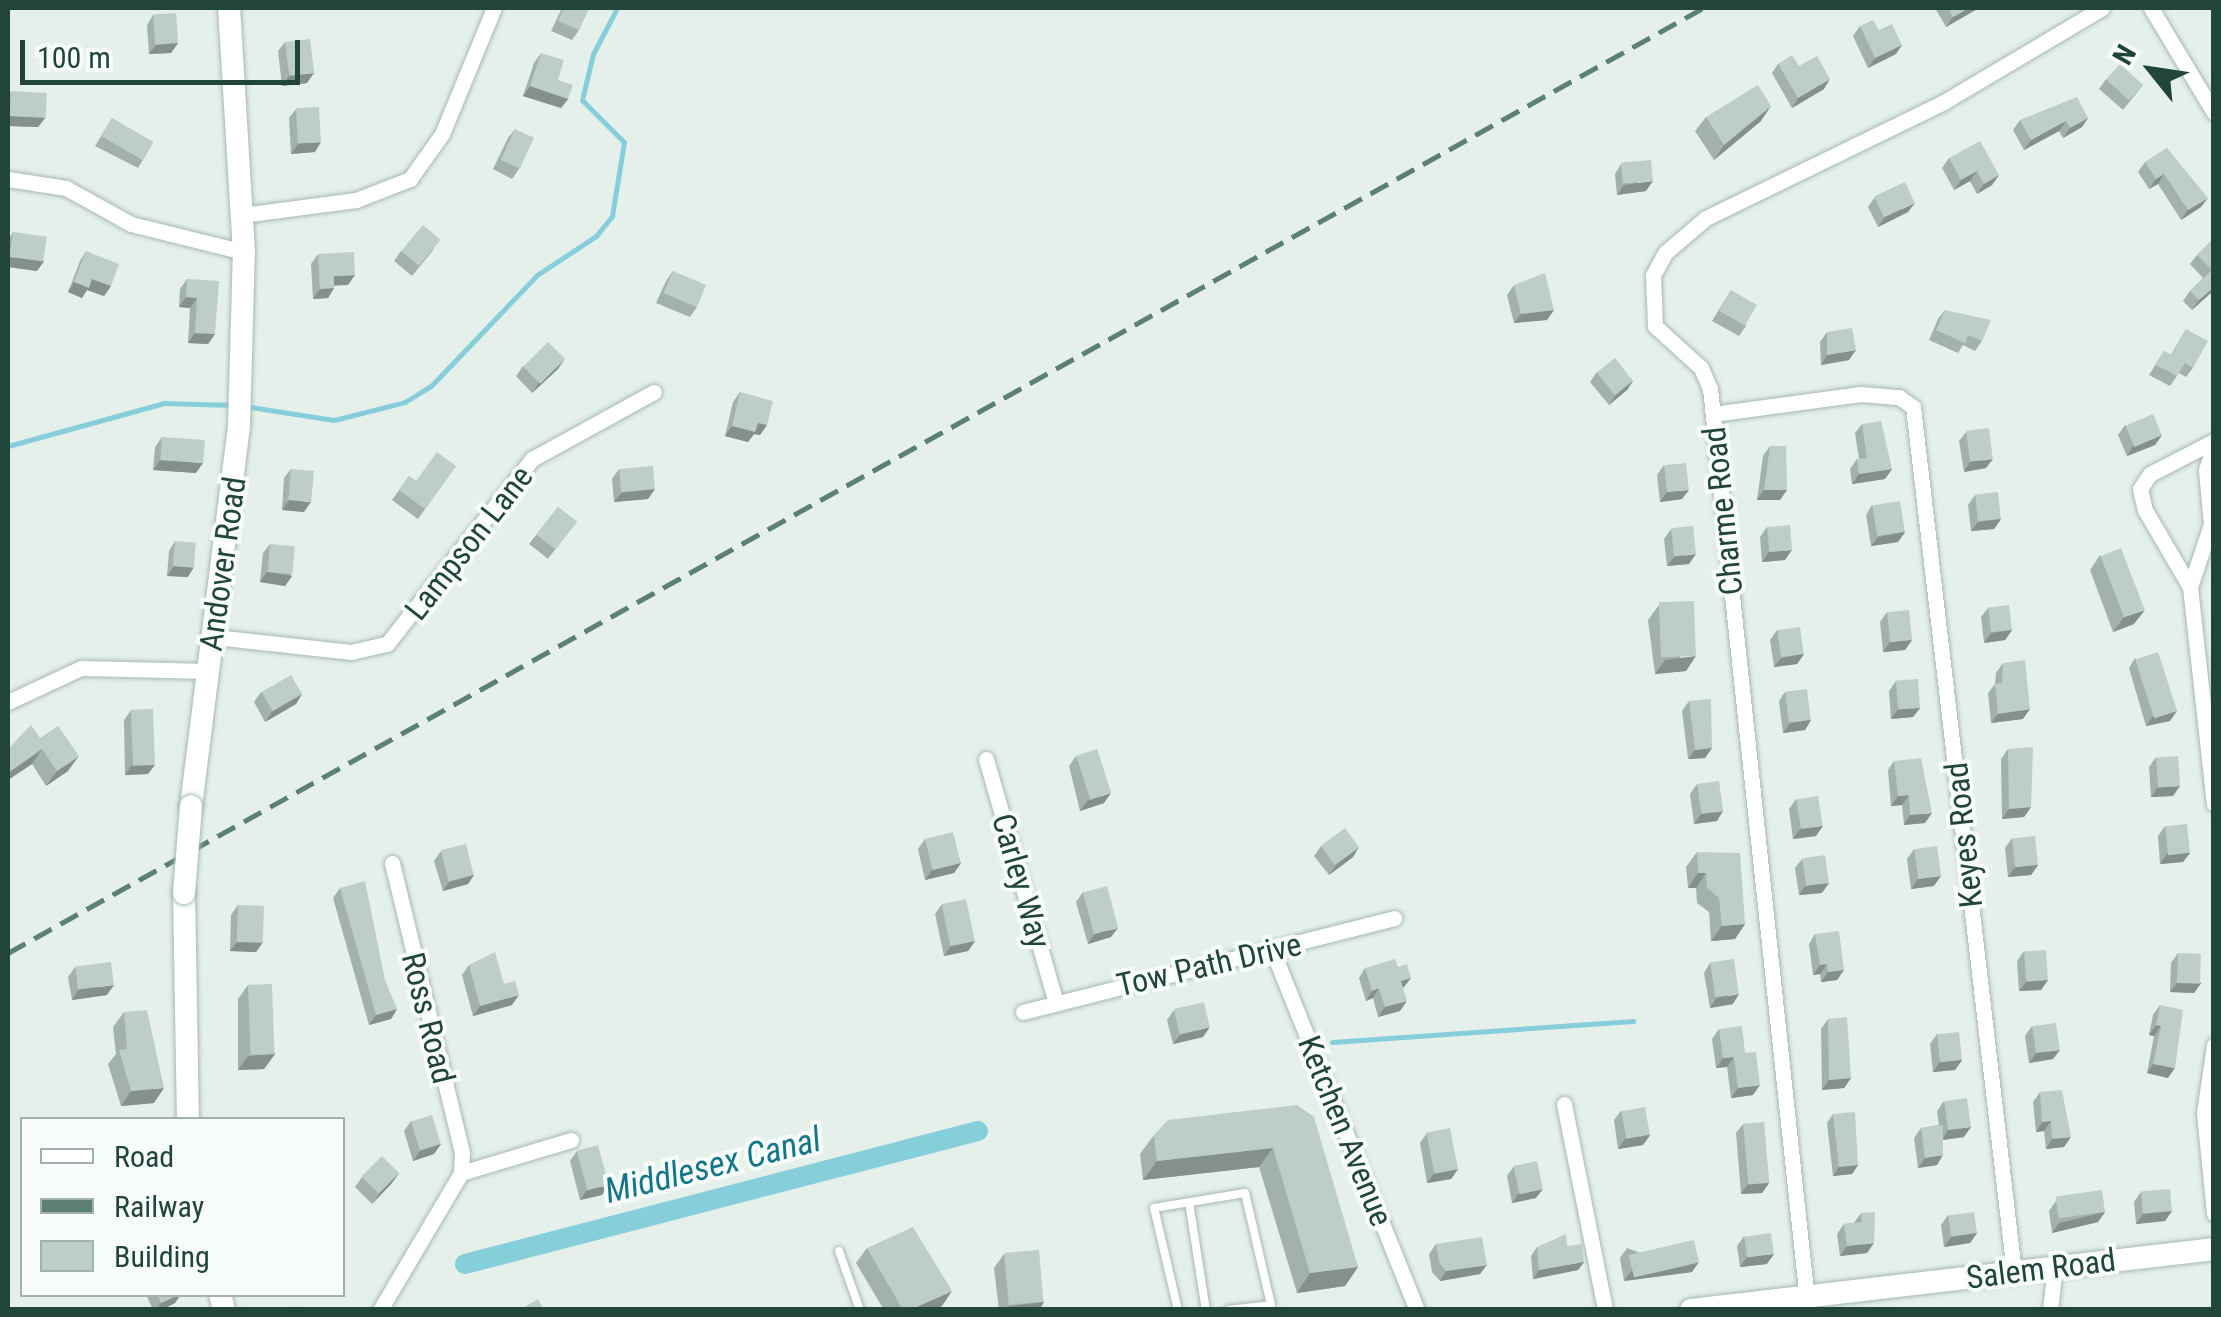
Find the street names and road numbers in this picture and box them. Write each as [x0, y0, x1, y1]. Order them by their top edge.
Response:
street label: Charme Road [1695, 425, 1751, 597]
street label: Lampson Lane [397, 458, 541, 628]
street label: Andover Road [192, 474, 254, 654]
street label: Keyes Road [1937, 760, 1991, 910]
street label: Carley Way [983, 809, 1059, 953]
street label: Tow Path Drive [1113, 925, 1305, 1005]
street label: Ross Road [393, 948, 463, 1088]
street label: Ketchen Avenue [1289, 1030, 1401, 1232]
street label: Salem Road [1964, 1241, 2118, 1297]

